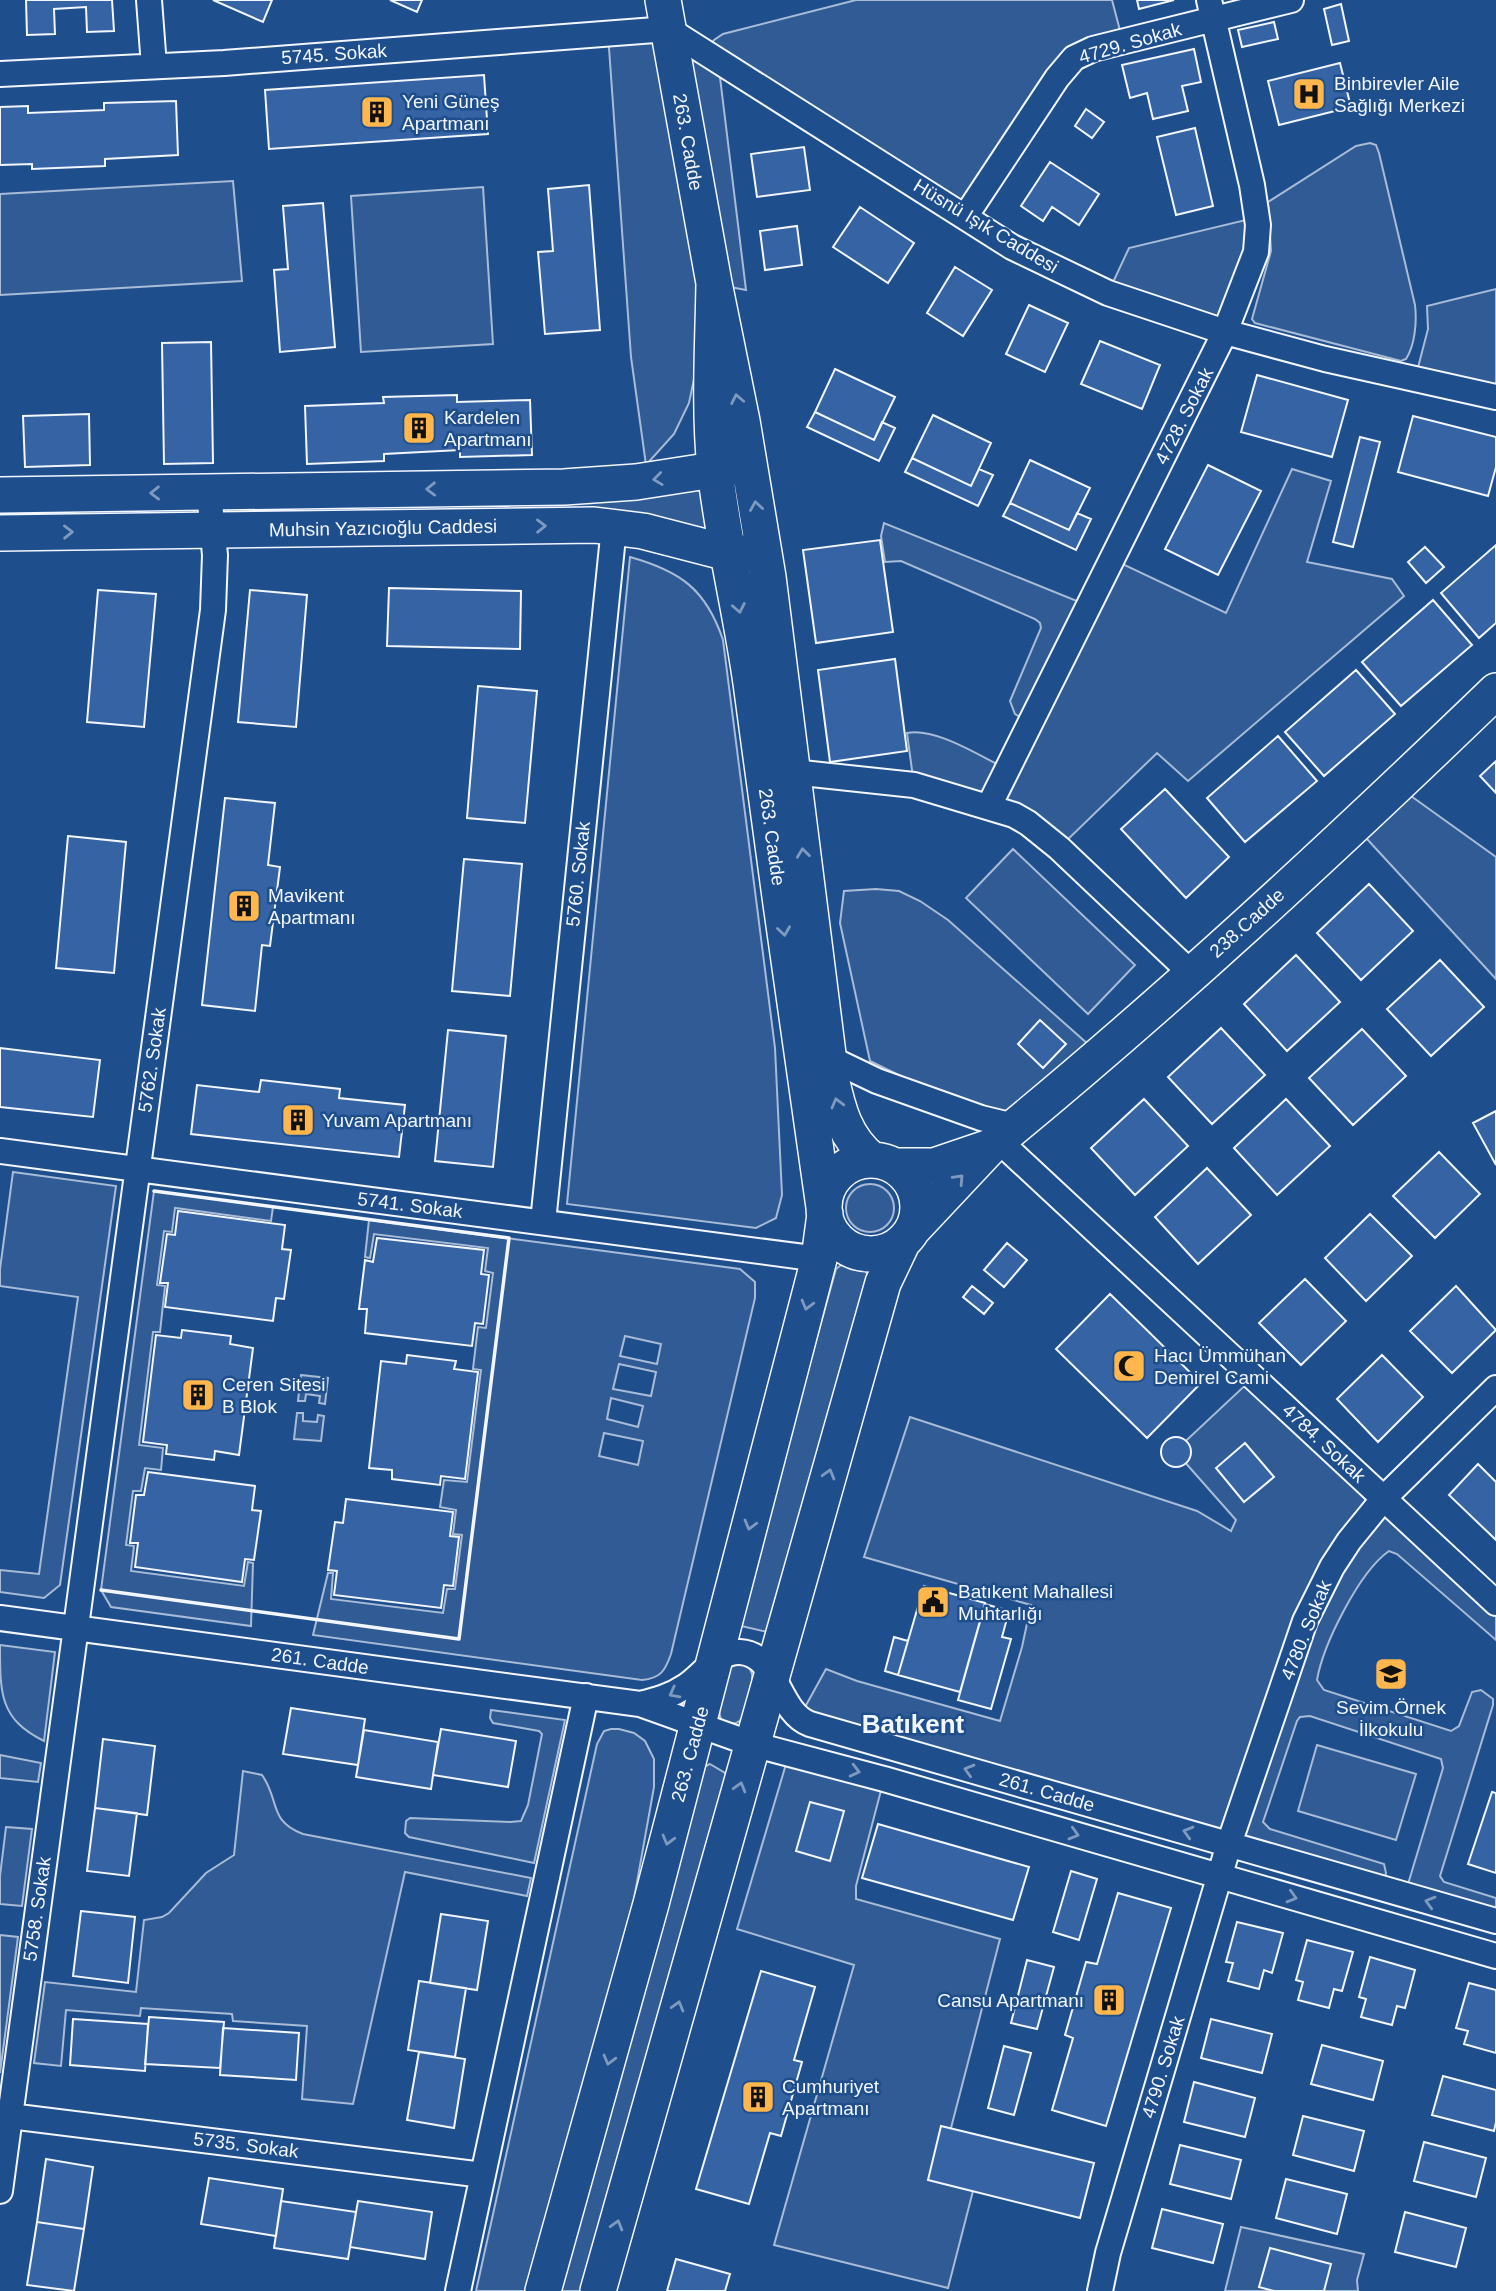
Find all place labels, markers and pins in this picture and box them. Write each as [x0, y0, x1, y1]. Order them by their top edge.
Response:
place label: Binbirevler Aile Sağlığı Merkezi [1334, 73, 1465, 116]
hospital icon: Binbirevler Aile Sağlığı Merkezi [1290, 75, 1328, 113]
place label: Yeni Güneş Apartmanı [402, 91, 500, 134]
building icon: Yeni Güneş Apartmanı [358, 93, 396, 131]
place label: Kardelen Apartmanı [444, 407, 532, 450]
building icon: Kardelen Apartmanı [400, 409, 438, 447]
place label: Mavikent Apartmanı [268, 885, 356, 928]
building icon: Mavikent Apartmanı [225, 887, 263, 925]
building icon: Yuvam Apartmanı [279, 1101, 317, 1139]
place label: Yuvam Apartmanı [322, 1110, 472, 1131]
place label: Hacı Ümmühan Demirel Cami [1154, 1345, 1286, 1388]
mosque icon: Hacı Ümmühan Demirel Cami [1110, 1347, 1148, 1385]
place label: Ceren Sitesi B Blok [222, 1374, 326, 1417]
building icon: Ceren Sitesi B Blok [179, 1376, 217, 1414]
place label: Batıkent Mahallesi Muhtarlığı [958, 1581, 1113, 1624]
public building icon: Batıkent Mahallesi Muhtarlığı [914, 1583, 952, 1621]
school or university icon: Sevim Örnek İlkokulu [1372, 1655, 1410, 1693]
place label: Sevim Örnek İlkokulu [1336, 1697, 1446, 1740]
building icon: Cansu Apartmanı [1090, 1981, 1128, 2019]
place label: Cansu Apartmanı [937, 1990, 1084, 2011]
place label: Cumhuriyet Apartmanı [782, 2076, 880, 2119]
building icon: Cumhuriyet Apartmanı [739, 2078, 777, 2116]

